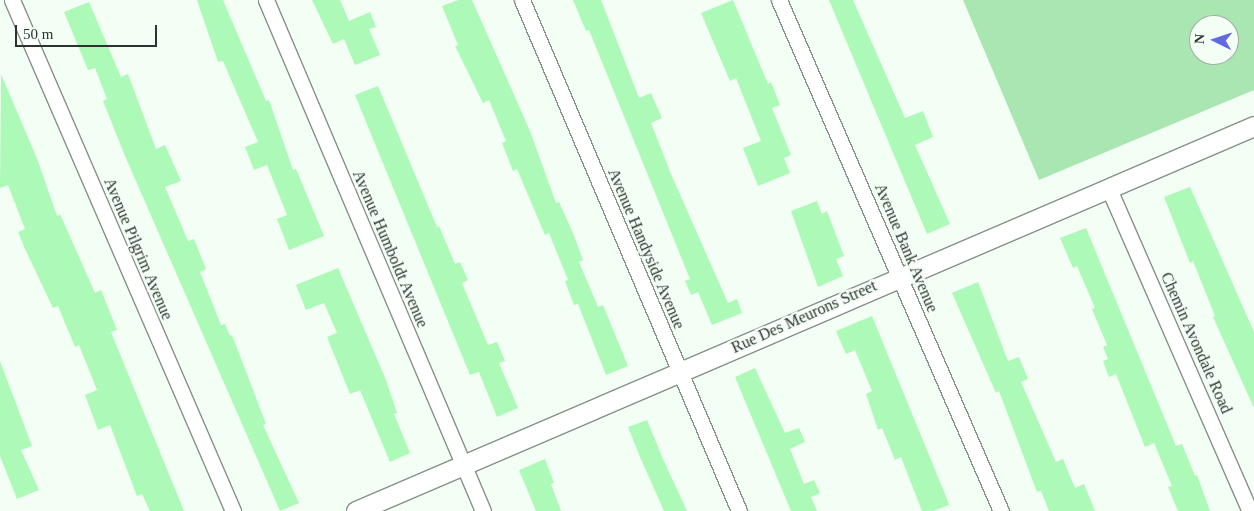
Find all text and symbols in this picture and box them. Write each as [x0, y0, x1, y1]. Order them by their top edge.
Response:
scale bar [18, 15, 160, 47]
north arrow [1189, 15, 1239, 65]
text: 50 m [23, 26, 53, 42]
text: N [1192, 33, 1207, 45]
street label: Avenue Handyside Avenue [603, 165, 689, 333]
street label: Avenue Humboldt Avenue [348, 167, 432, 331]
street label: Avenue Pilgrim Avenue [99, 175, 177, 323]
street label: Avenue Bank Avenue [870, 180, 942, 316]
street label: Chemin Avondale Road [1156, 269, 1236, 417]
street label: Rue Des Meurons Street [728, 276, 880, 358]

